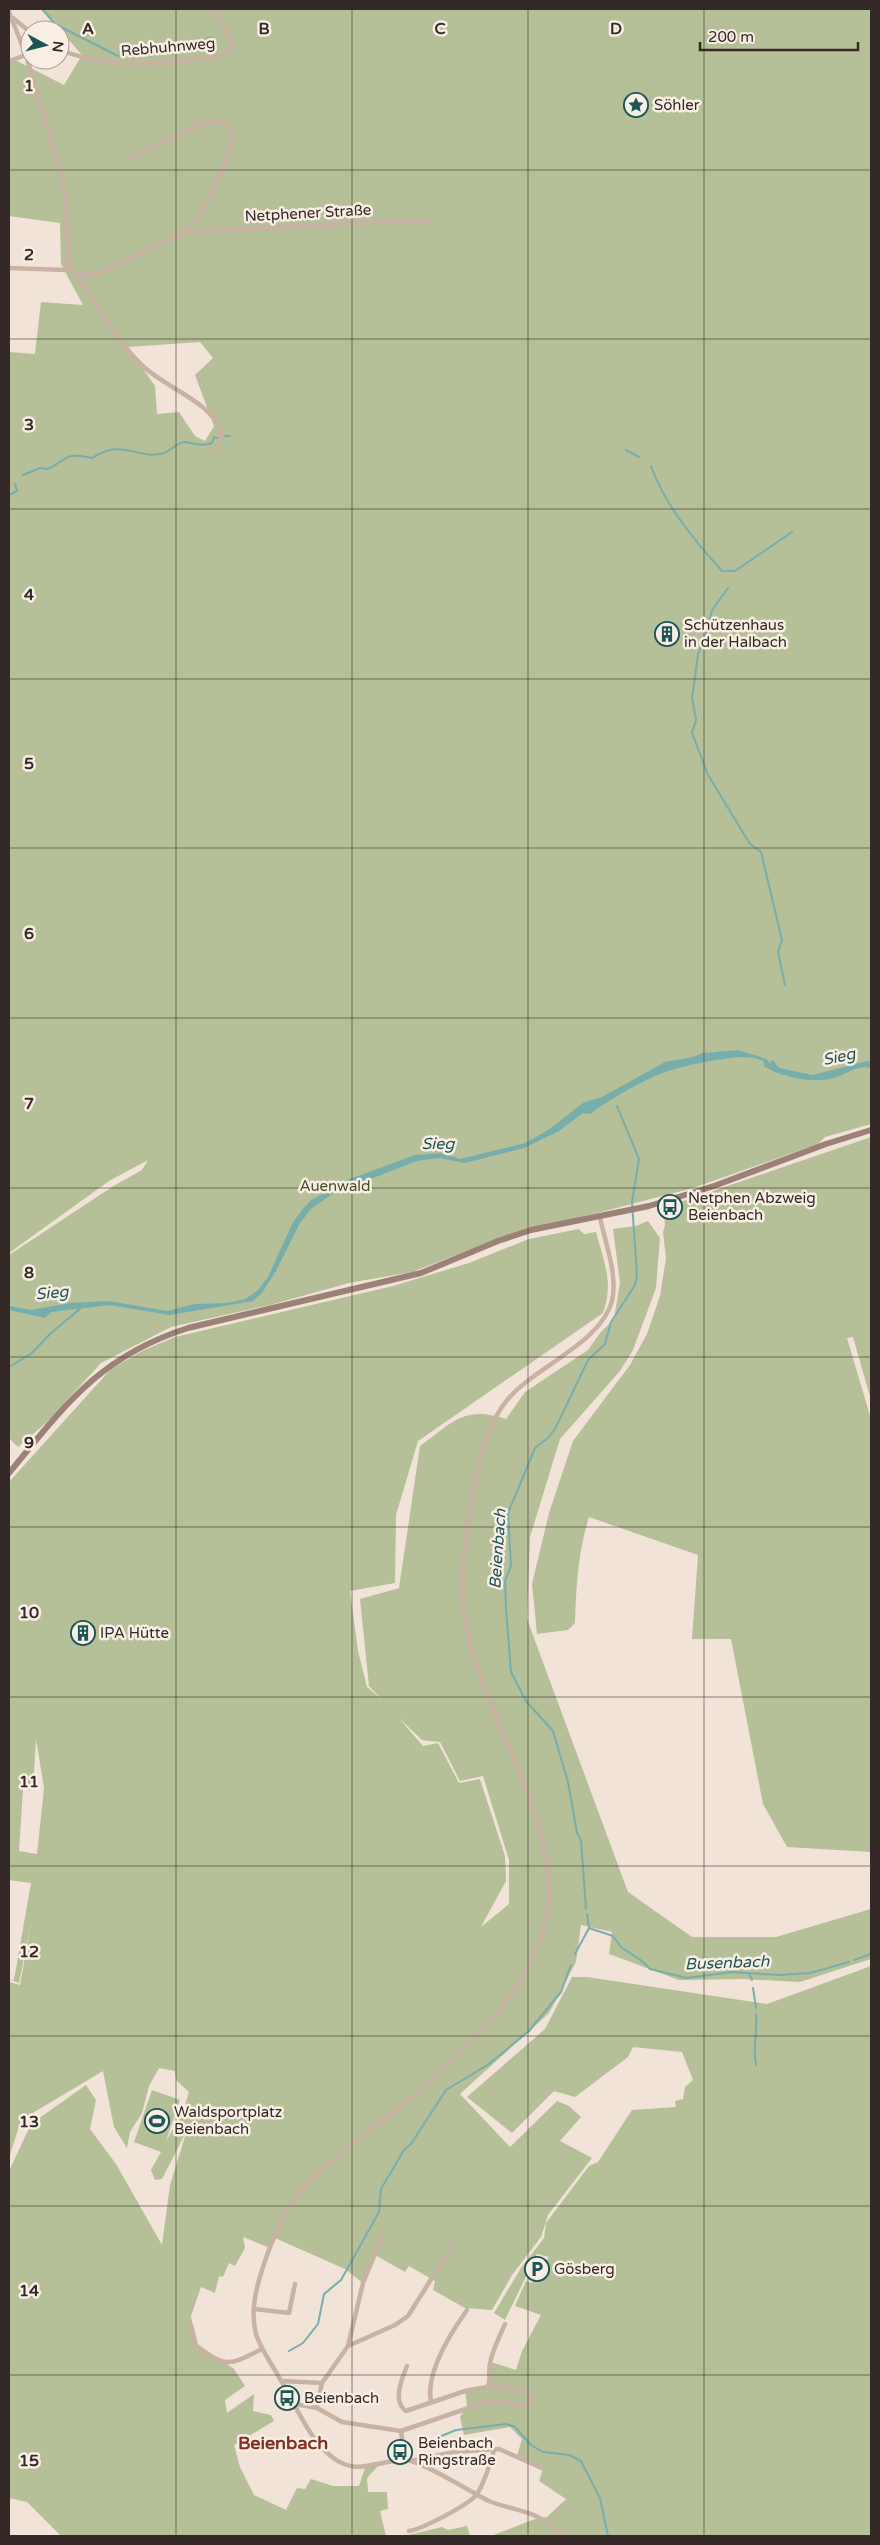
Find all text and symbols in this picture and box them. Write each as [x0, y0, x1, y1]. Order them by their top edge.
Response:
text: A [82, 19, 94, 39]
text: B [258, 19, 270, 39]
text: C [434, 19, 446, 39]
text: D [610, 19, 622, 39]
north arrow [20, 20, 70, 70]
scale bar [700, 20, 858, 52]
text: 200 m [708, 28, 754, 46]
street label: Rebhuhnweg [120, 34, 216, 60]
text: N [48, 40, 67, 53]
text: 1 [24, 76, 34, 96]
place icon: Söhler [623, 92, 649, 118]
place label: Söhler [654, 96, 700, 114]
street label: Netphener Straße [244, 201, 372, 225]
text: 2 [24, 245, 34, 265]
text: 3 [24, 415, 34, 435]
text: 4 [24, 585, 34, 605]
place label: Schützenhaus in der Halbach [684, 616, 787, 651]
building icon: Schützenhaus in der Halbach [654, 621, 680, 647]
text: 5 [24, 754, 34, 774]
text: 6 [24, 924, 34, 944]
water label: Sieg [821, 1044, 858, 1070]
text: 7 [24, 1094, 34, 1114]
water label: Sieg [422, 1134, 455, 1154]
park label: Auenwald [299, 1177, 371, 1195]
place label: Netphen Abzweig Beienbach [688, 1189, 816, 1224]
bus stop icon: Netphen Abzweig Beienbach [657, 1194, 683, 1220]
text: 8 [24, 1263, 34, 1283]
water label: Sieg [35, 1282, 70, 1304]
text: 9 [24, 1433, 34, 1453]
water label: Beienbach [485, 1507, 511, 1590]
text: 10 [19, 1603, 39, 1623]
building icon: IPA Hütte [70, 1620, 96, 1646]
place label: IPA Hütte [100, 1624, 169, 1642]
text: 11 [19, 1772, 39, 1792]
text: 12 [19, 1942, 39, 1962]
water label: Busenbach [684, 1951, 771, 1974]
place label: Waldsportplatz Beienbach [174, 2103, 282, 2138]
sports icon: Waldsportplatz Beienbach [144, 2108, 170, 2134]
text: 13 [19, 2112, 39, 2132]
parking icon: Gösberg [524, 2256, 550, 2282]
place label: Gösberg [554, 2260, 615, 2278]
text: 14 [19, 2281, 39, 2301]
bus stop icon: Beienbach [274, 2385, 300, 2411]
place label: Beienbach [304, 2389, 379, 2407]
district label: Beienbach [238, 2432, 328, 2454]
place label: Beienbach Ringstraße [418, 2434, 496, 2469]
bus stop icon: Beienbach Ringstraße [387, 2439, 413, 2465]
text: 15 [19, 2451, 39, 2471]

